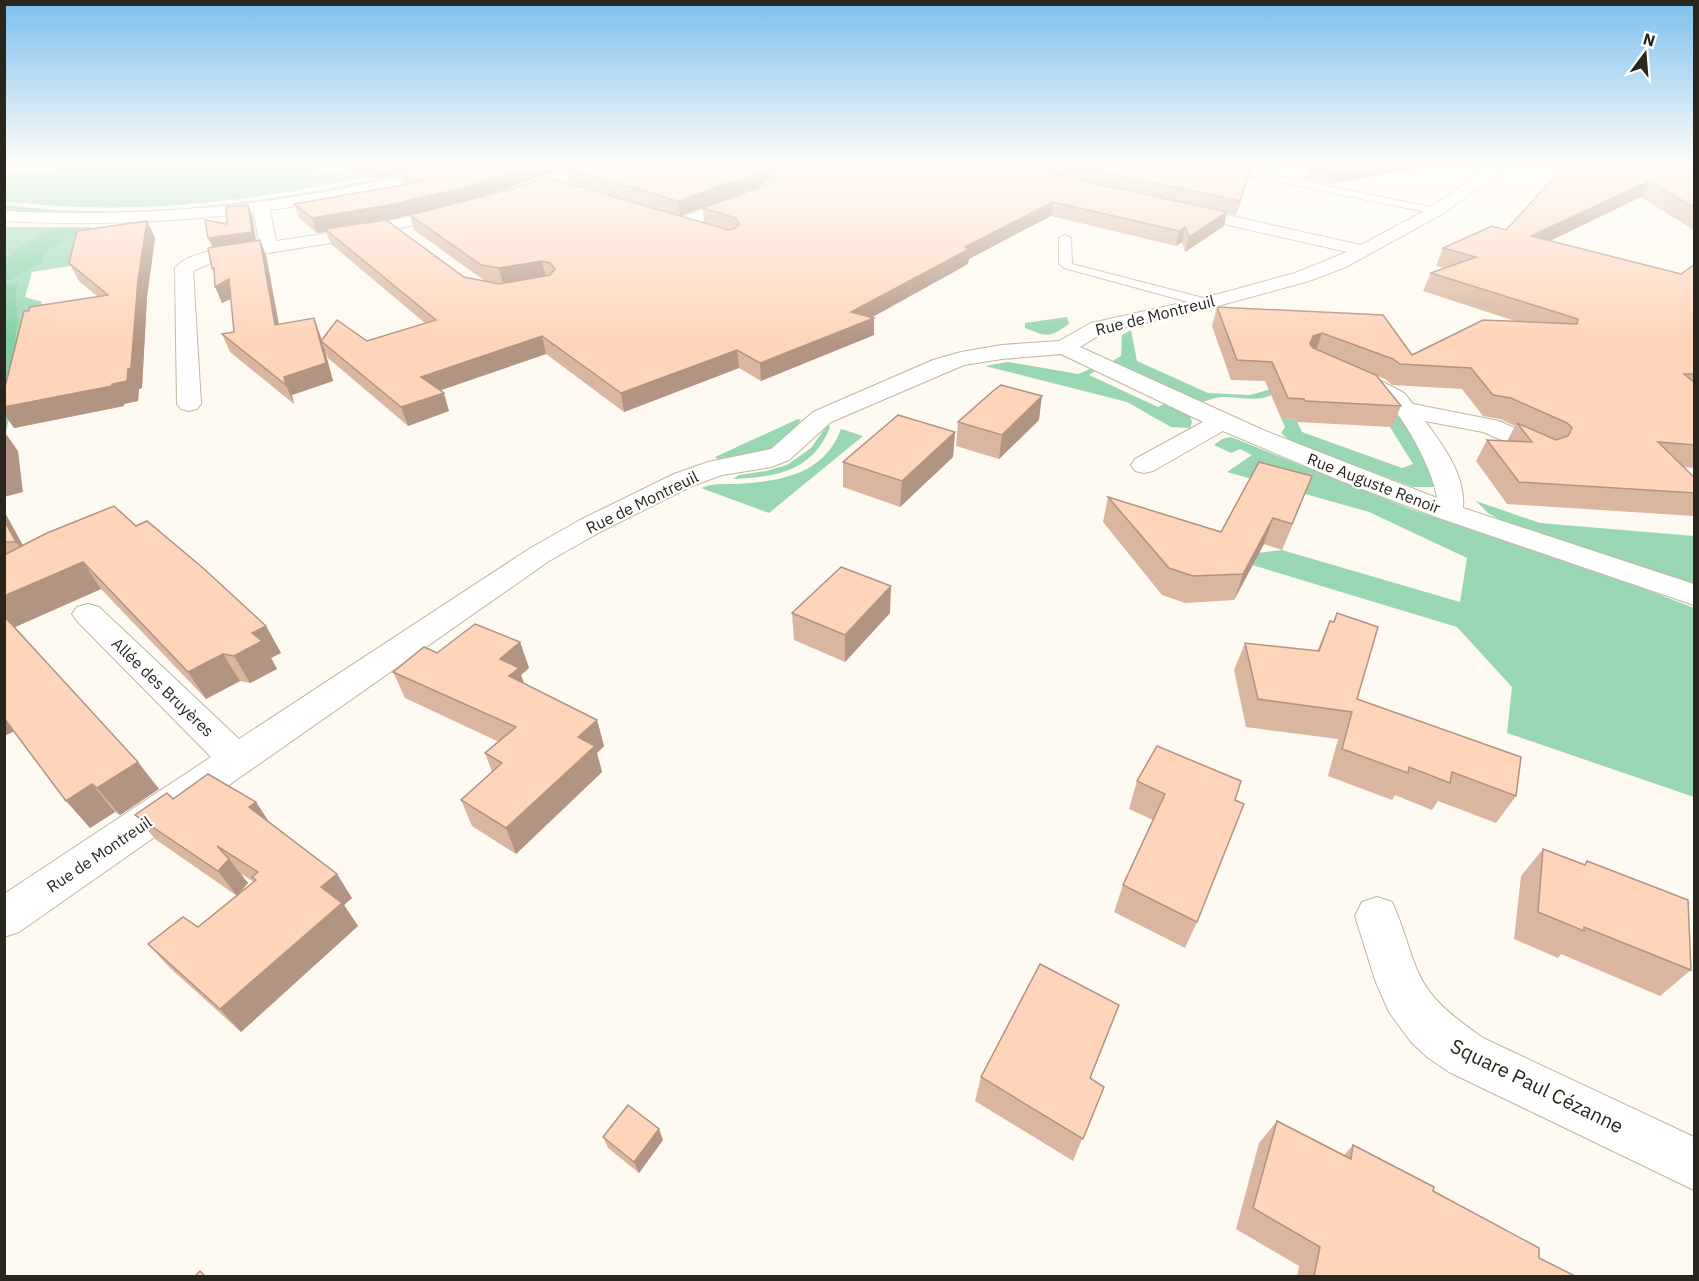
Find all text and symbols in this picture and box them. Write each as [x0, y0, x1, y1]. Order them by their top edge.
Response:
north arrow [1615, 24, 1675, 84]
text: N [1641, 28, 1657, 51]
street label: Rue de Montreuil [1093, 290, 1217, 340]
street label: Rue Auguste Renoir [1305, 448, 1444, 518]
street label: Rue de Montreuil [583, 466, 701, 538]
street label: Allée des Bruyères [108, 633, 218, 741]
street label: Rue de Montreuil [43, 811, 155, 897]
street label: Square Paul Cézanne [1446, 1032, 1628, 1139]

